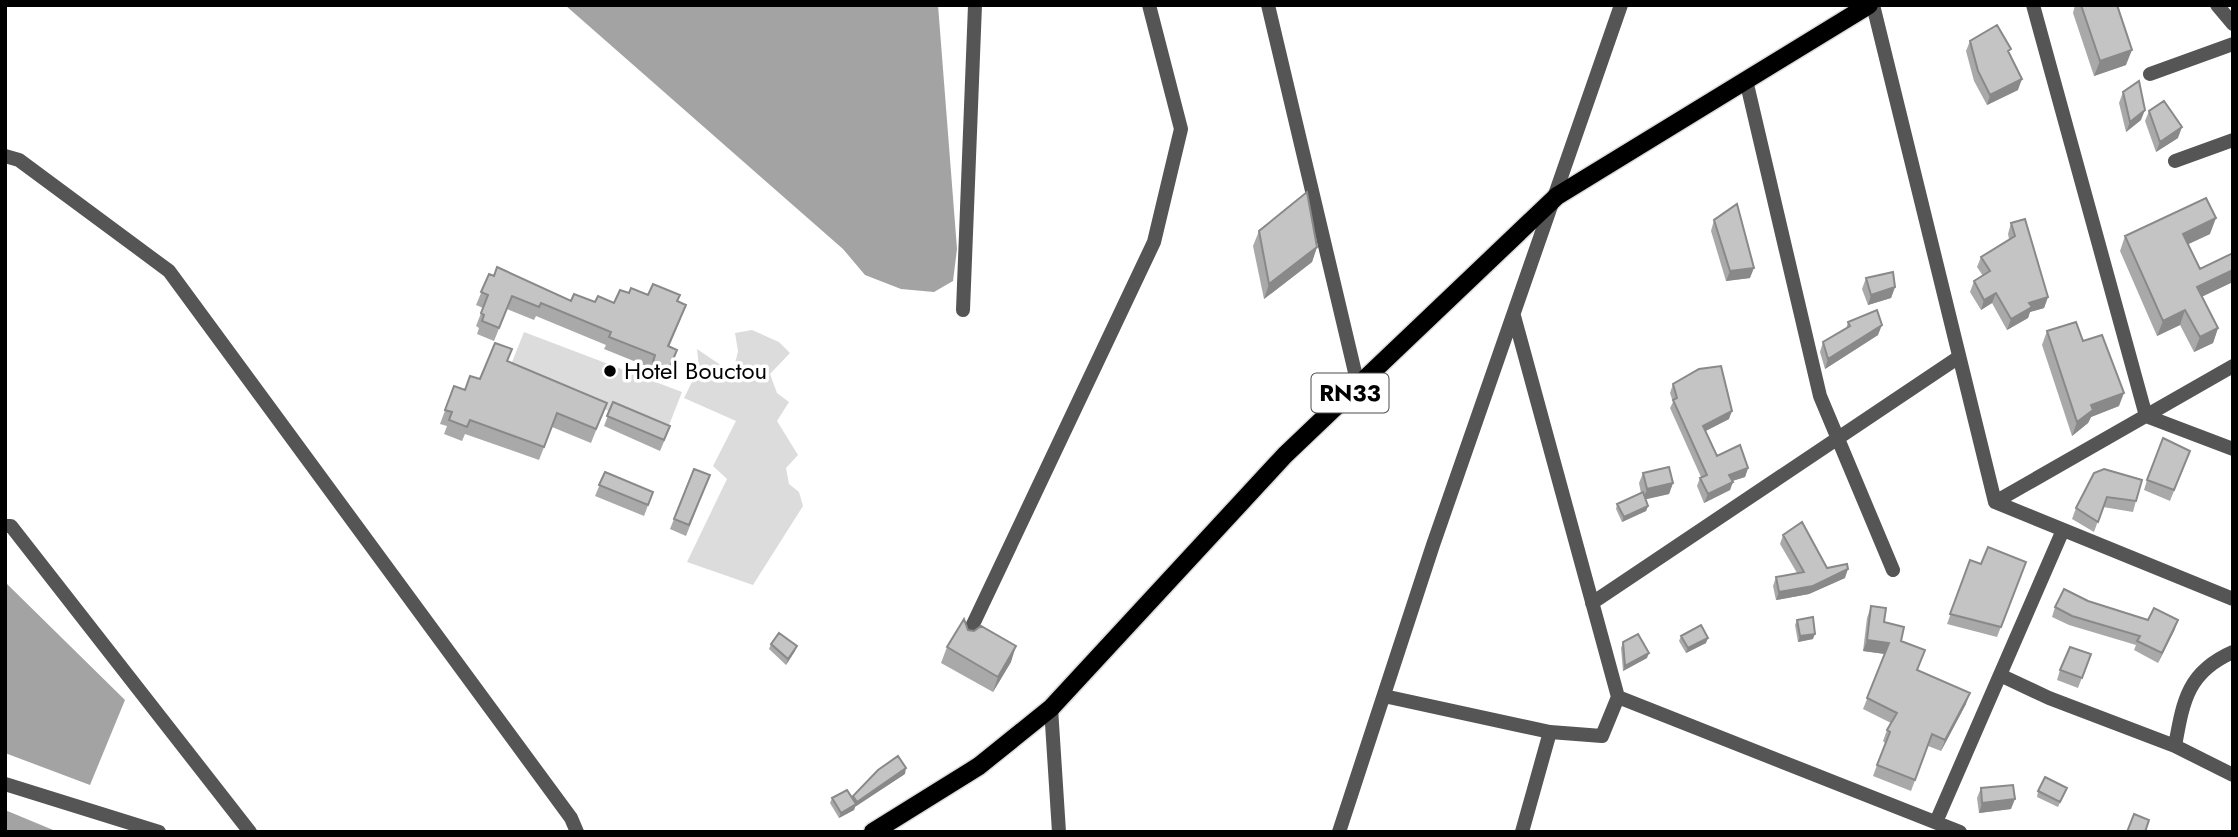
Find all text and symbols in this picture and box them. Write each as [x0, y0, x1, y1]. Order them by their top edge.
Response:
place label: Hotel Bouctou [624, 353, 767, 388]
marker: Hotel Bouctou [602, 363, 618, 379]
road number: RN33 [1312, 374, 1388, 412]

